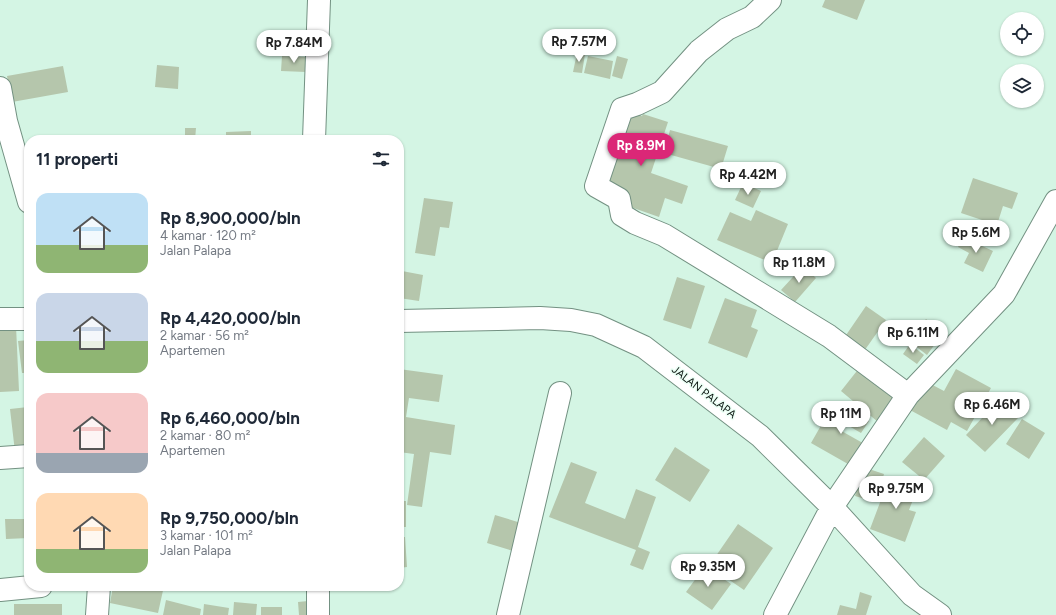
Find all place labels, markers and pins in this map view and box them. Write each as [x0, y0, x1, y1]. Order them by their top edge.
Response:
pin: Rp 7.57M [538, 29, 620, 63]
pin: Rp 7.84M [253, 30, 335, 64]
pin: Rp 8.9M [604, 133, 678, 167]
pin: Rp 4.42M [707, 162, 789, 196]
pin: Rp 5.6M [939, 220, 1013, 254]
pin: Rp 11.8M [758, 250, 840, 284]
pin: Rp 6.11M [872, 320, 954, 354]
pin: Rp 6.46M [951, 392, 1033, 426]
pin: Rp 11M [808, 401, 874, 435]
pin: Rp 9.75M [855, 476, 937, 510]
pin: Rp 9.35M [667, 554, 749, 588]

